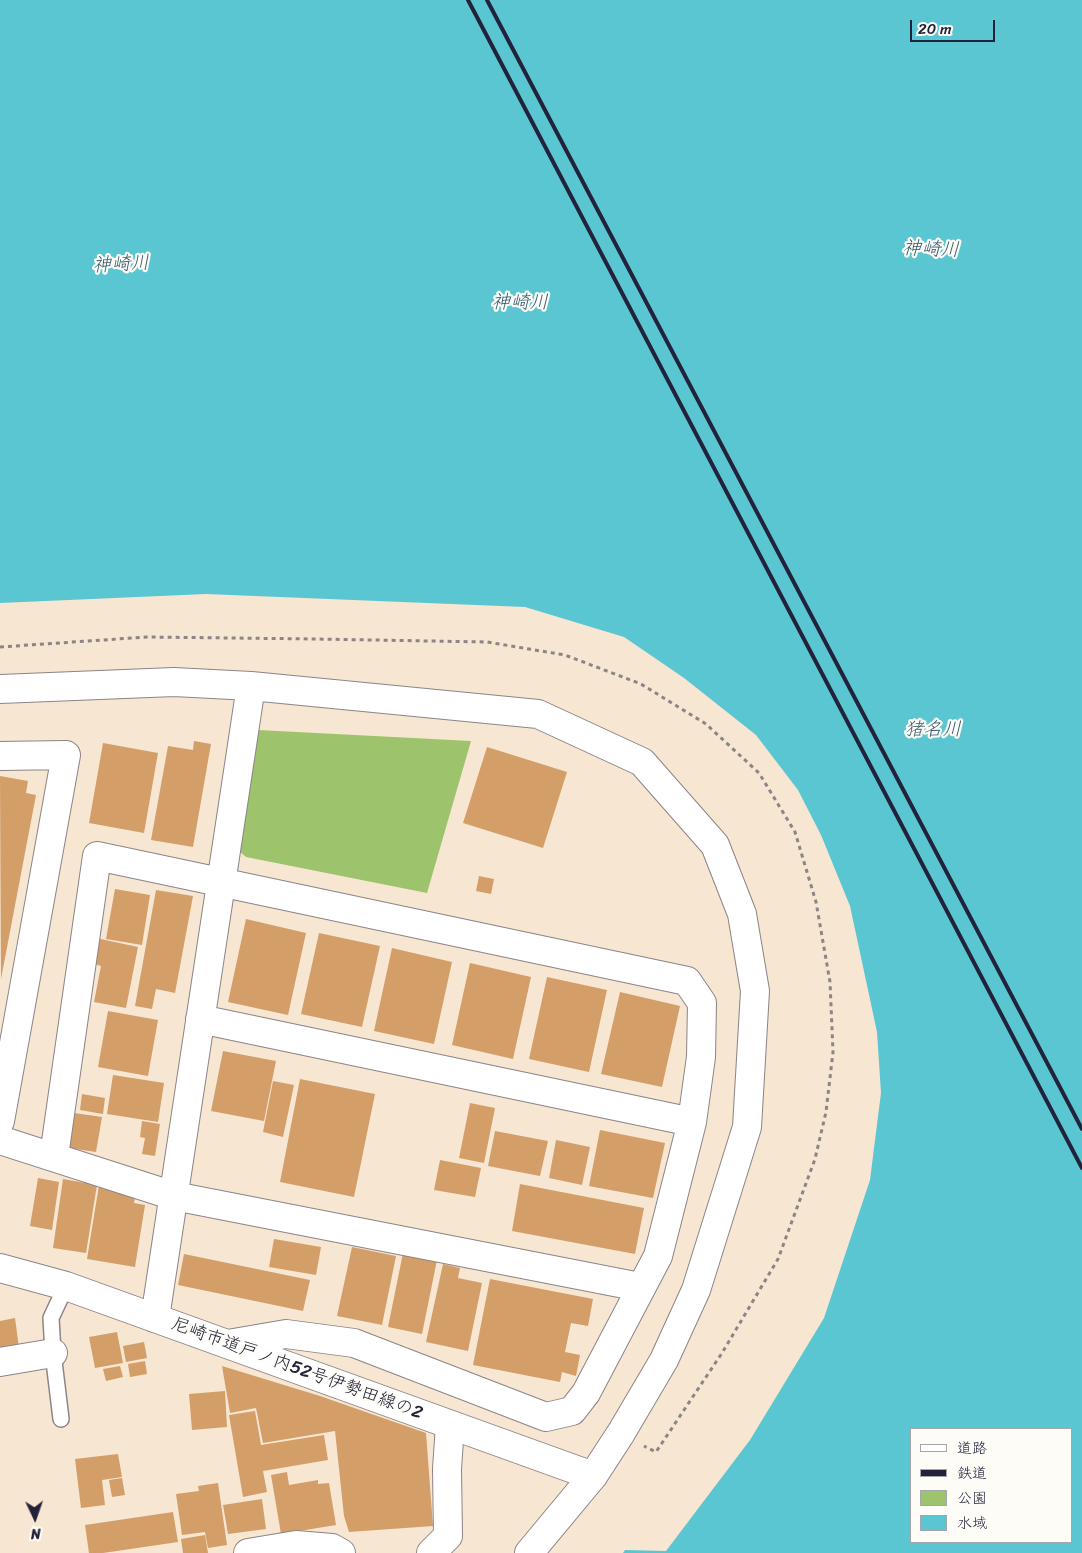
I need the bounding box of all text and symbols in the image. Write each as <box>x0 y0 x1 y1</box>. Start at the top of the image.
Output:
scale bar <box>912 10 997 42</box>
text: 20 m <box>918 16 952 42</box>
water label: 神崎川 <box>902 238 960 262</box>
water label: 神崎川 <box>92 252 150 278</box>
water label: 神崎川 <box>492 292 548 314</box>
water label: 猪名川 <box>905 719 961 741</box>
street label: 尼崎市道戸ノ内52号伊勢田線の2 <box>168 1313 426 1425</box>
legend <box>910 1428 1072 1543</box>
text: 道路 <box>957 1435 987 1461</box>
text: 鉄道 <box>957 1460 987 1486</box>
text: 公園 <box>957 1485 987 1511</box>
north arrow <box>10 1493 60 1543</box>
text: 水域 <box>957 1510 987 1536</box>
text: N <box>30 1521 41 1546</box>

